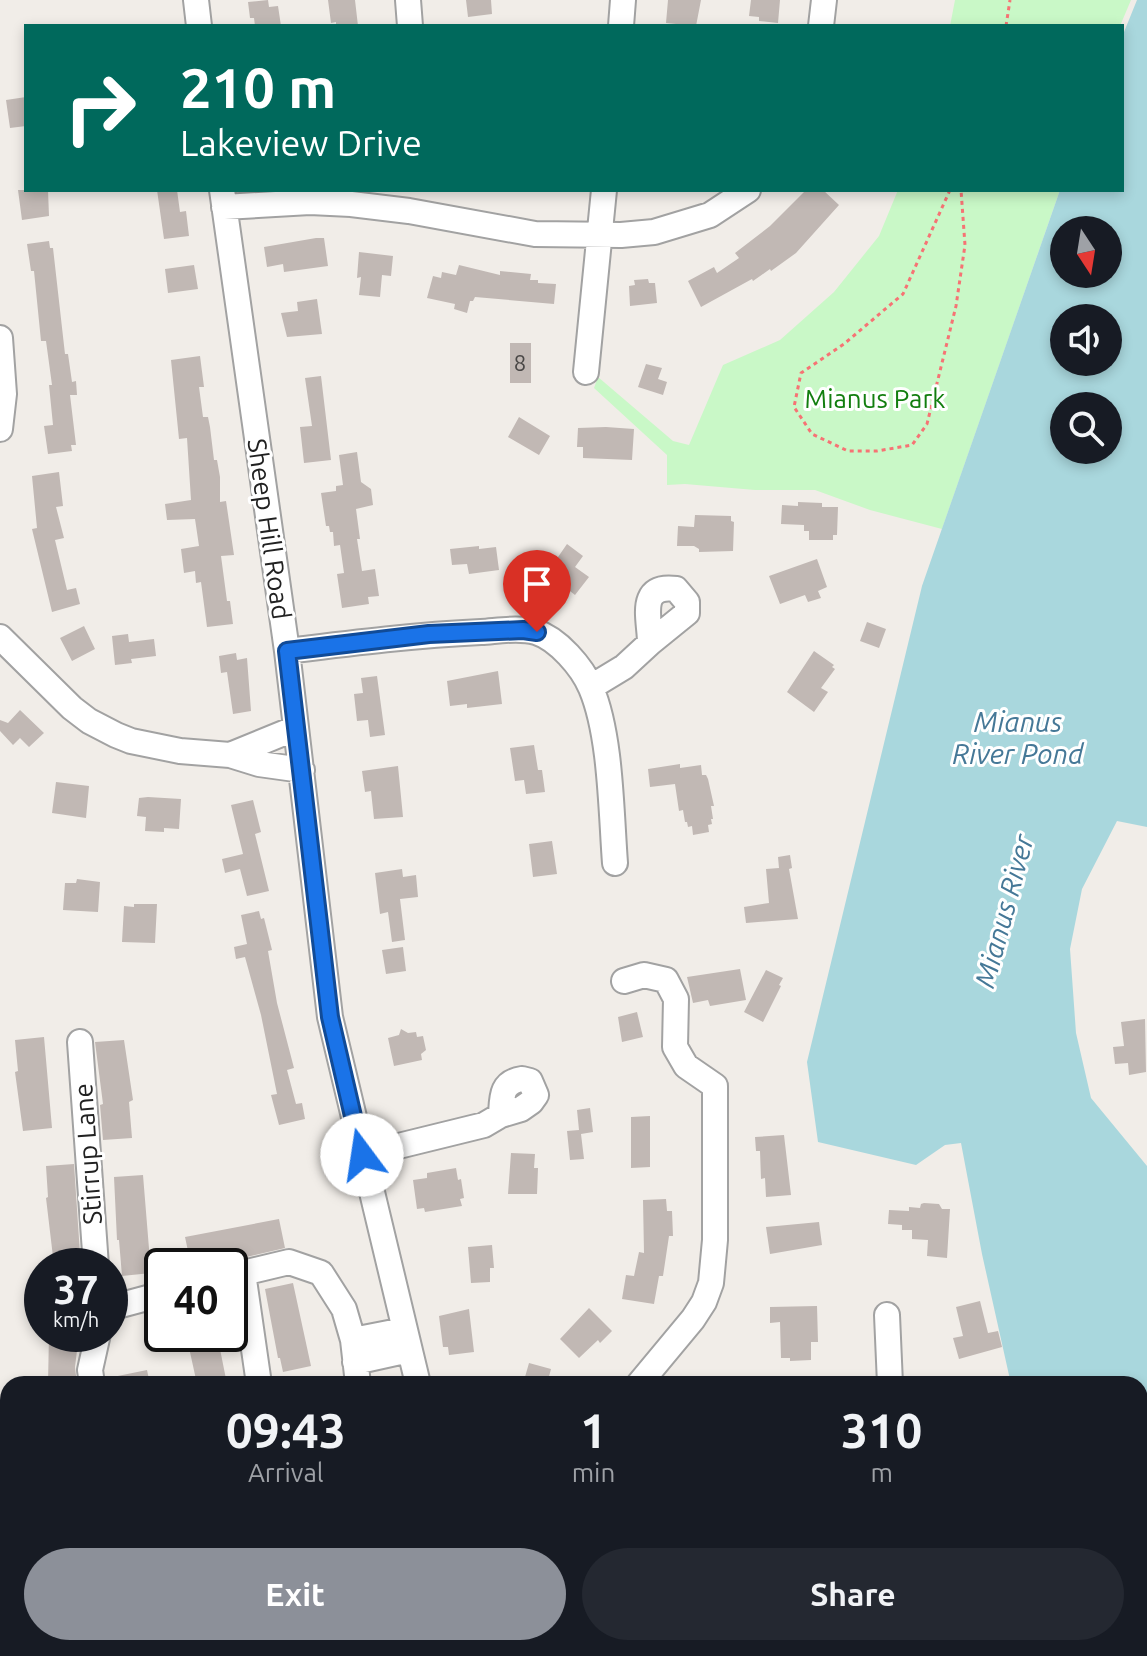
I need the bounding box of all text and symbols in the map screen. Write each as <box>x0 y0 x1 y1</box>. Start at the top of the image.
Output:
icon: right <box>48 56 152 160</box>
text: 210 m <box>180 56 336 119</box>
text: Lakeview Drive <box>180 122 422 163</box>
north arrow <box>1050 216 1122 288</box>
map controls <box>1050 216 1122 464</box>
button: sound <box>1050 304 1122 376</box>
house number: 8 <box>514 350 526 375</box>
park label: Mianus Park <box>805 384 945 413</box>
button: search <box>1050 392 1122 464</box>
street label: Sheep Hill Road <box>242 437 297 621</box>
pin <box>503 550 571 632</box>
icon: arrive <box>515 562 559 606</box>
water label: Mianus River Pond <box>952 706 1085 769</box>
water label: Mianus River <box>968 830 1039 991</box>
street label: Stirrup Lane <box>68 1082 107 1226</box>
position arrow <box>320 1113 404 1197</box>
speed limit sign: 40 <box>144 1248 248 1352</box>
text: 37 <box>53 1267 99 1312</box>
text: km/h <box>53 1308 99 1331</box>
text: 09:43 <box>226 1403 346 1457</box>
text: 1 <box>580 1403 607 1457</box>
text: 310 <box>841 1403 922 1457</box>
text: Arrival <box>248 1458 324 1487</box>
text: min <box>572 1458 615 1487</box>
text: m <box>870 1458 893 1487</box>
button: Exit <box>24 1548 566 1640</box>
button: Share <box>582 1548 1124 1640</box>

